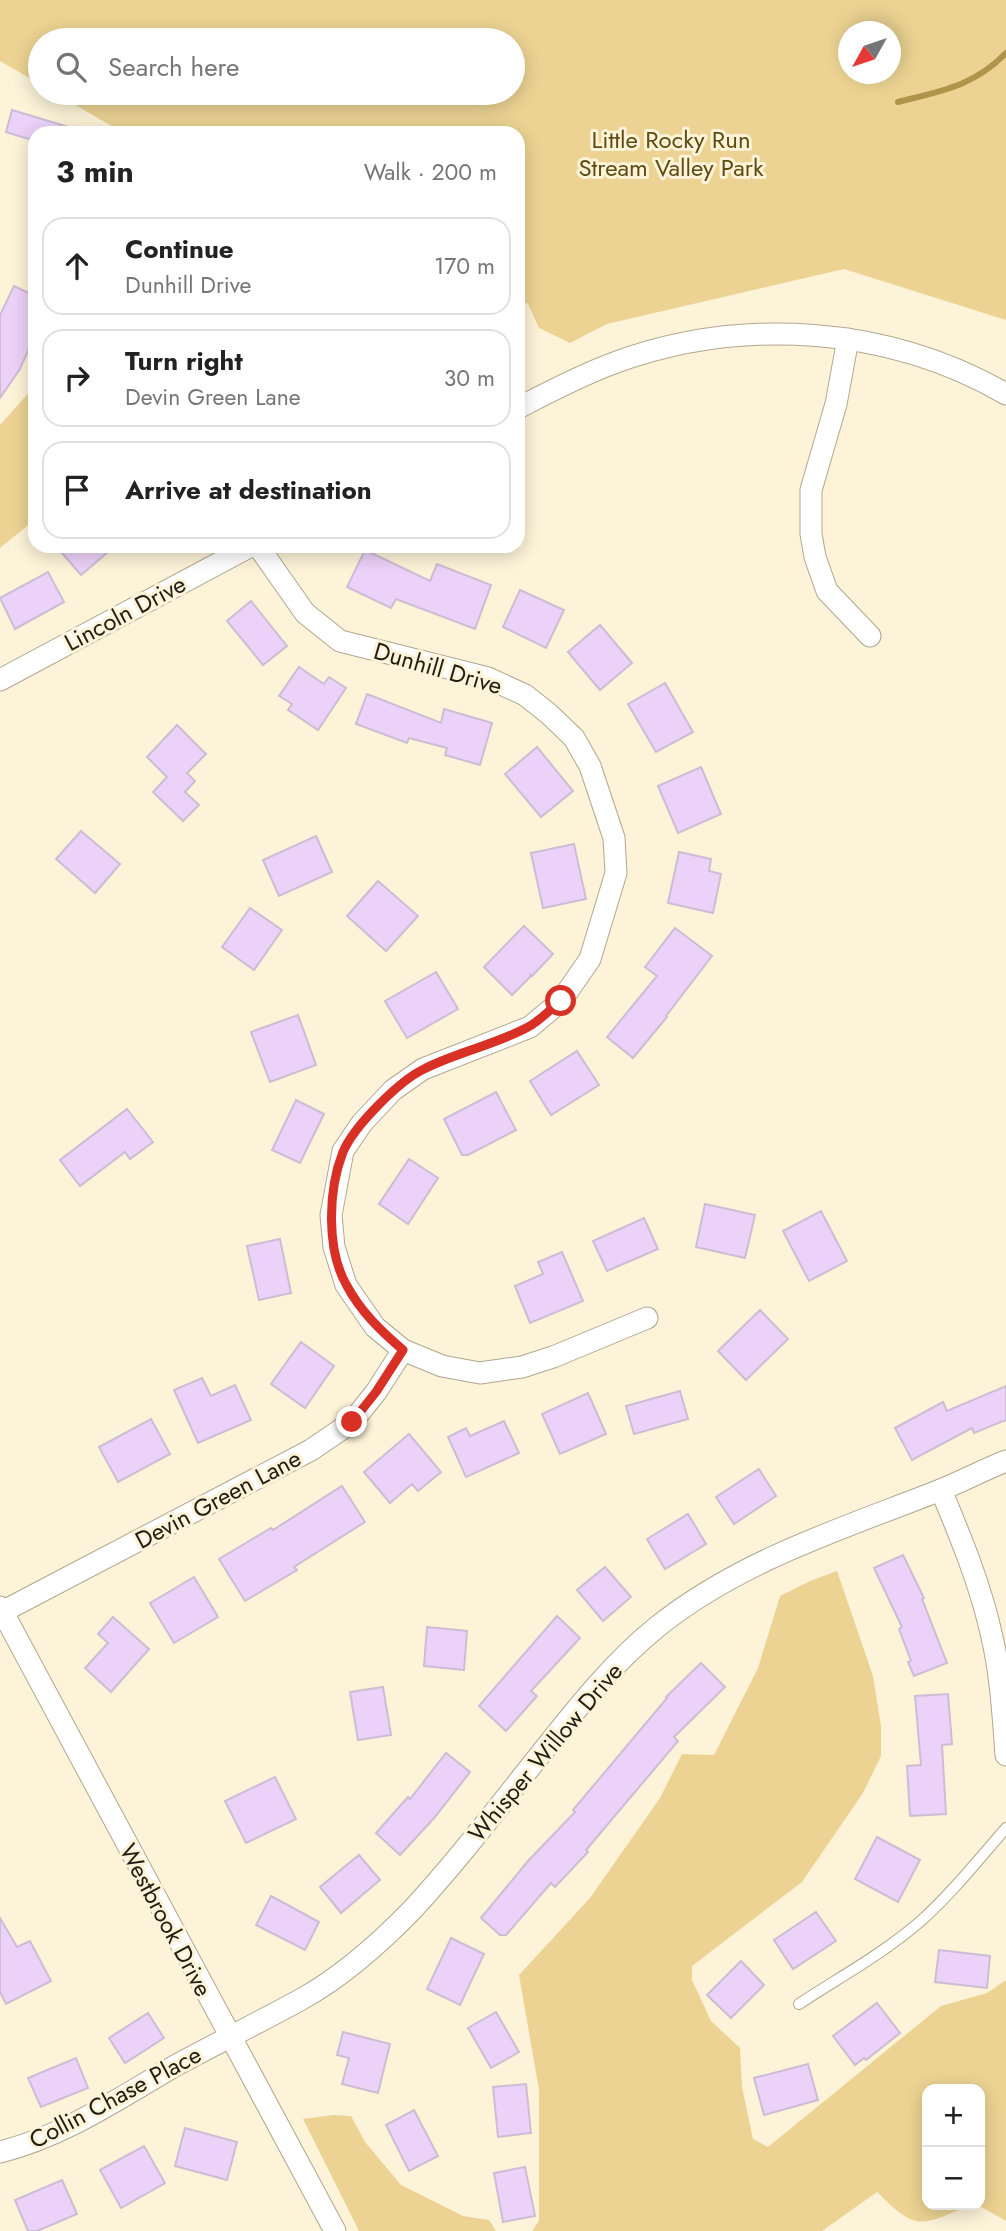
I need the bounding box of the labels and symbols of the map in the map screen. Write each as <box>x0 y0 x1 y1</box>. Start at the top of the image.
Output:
north arrow <box>838 21 901 84</box>
park label: Little Rocky Run Stream Valley Park <box>578 122 764 185</box>
street label: Lincoln Drive <box>58 566 192 660</box>
street label: Dunhill Drive <box>370 633 506 703</box>
route start <box>545 985 576 1016</box>
route end <box>336 1406 367 1437</box>
street label: Devin Green Lane <box>129 1441 307 1557</box>
street label: Whisper Willow Drive <box>459 1655 631 1849</box>
street label: Westbrook Drive <box>111 1837 221 2003</box>
street label: Collin Chase Place <box>23 2037 207 2157</box>

